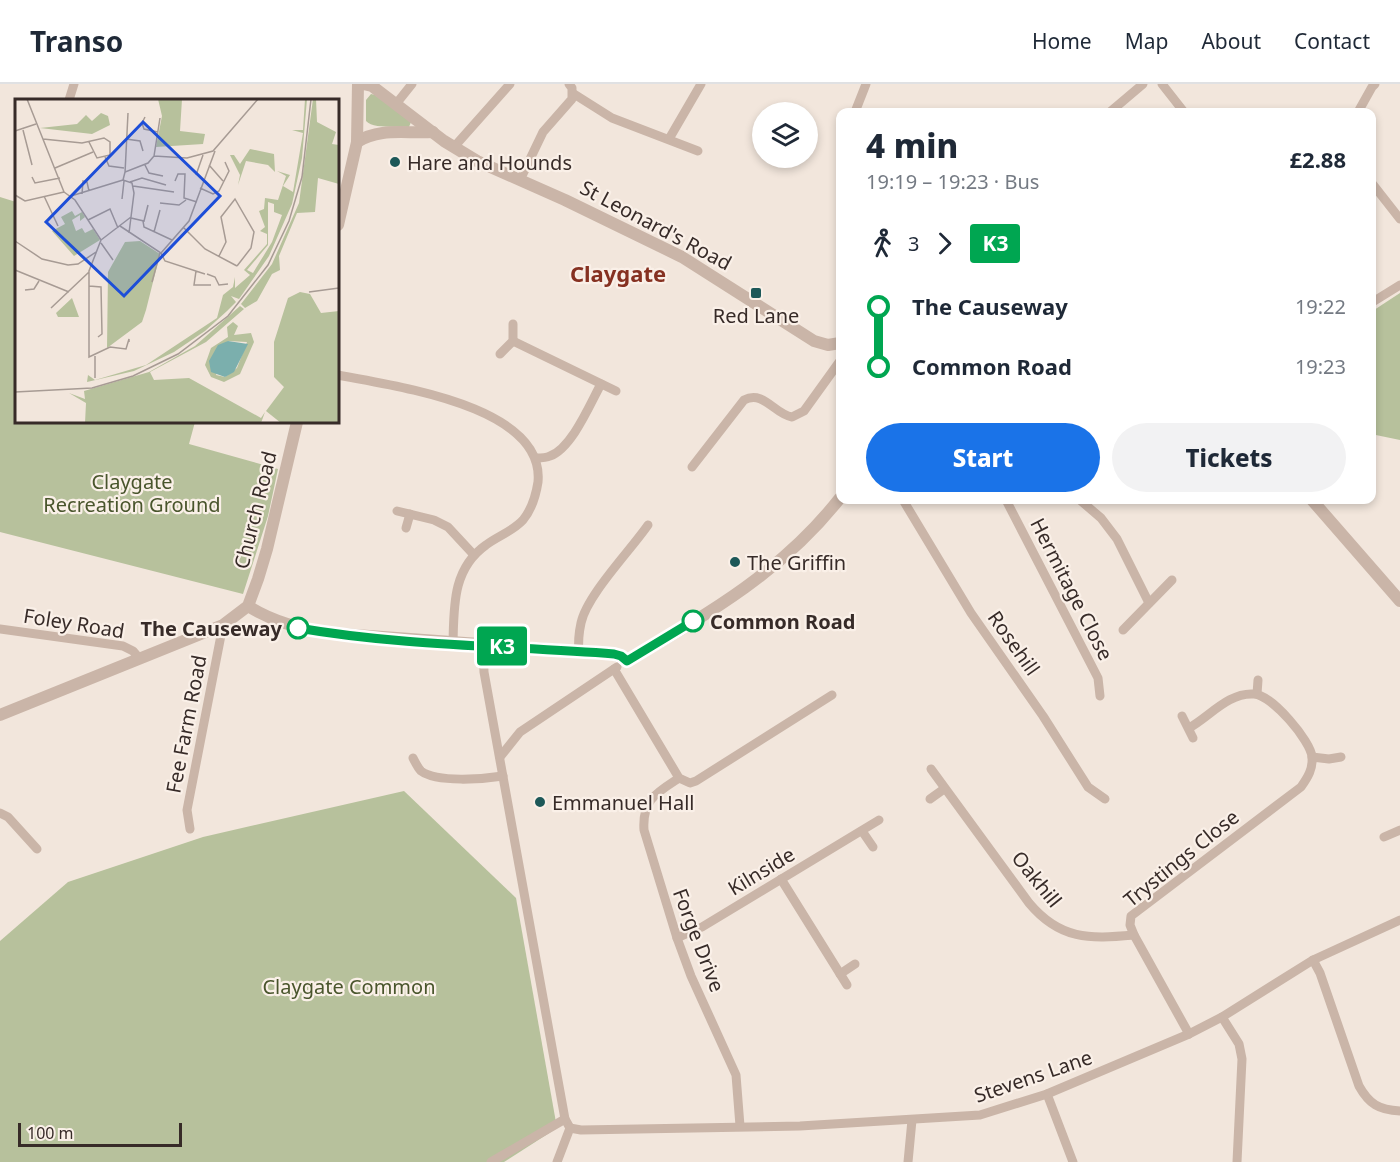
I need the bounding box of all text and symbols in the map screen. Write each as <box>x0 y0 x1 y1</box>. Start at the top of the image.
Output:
text: Transo <box>30 22 123 60</box>
text: Home <box>1032 27 1092 55</box>
text: Map <box>1125 27 1168 55</box>
text: About <box>1201 27 1261 55</box>
text: Contact <box>1294 27 1370 55</box>
inset map <box>15 99 339 423</box>
map controls <box>752 102 818 168</box>
button: layers <box>752 102 818 168</box>
text: 4 min <box>866 123 958 168</box>
text: £2.88 <box>1289 144 1346 174</box>
place label: Hare and Hounds <box>407 149 572 176</box>
marker: Hare and Hounds <box>388 155 402 169</box>
text: 19:19 – 19:23 · Bus <box>866 168 1039 195</box>
street label: St Leonard's Road <box>576 174 736 276</box>
icon: walk <box>866 227 899 260</box>
icon: forward <box>928 227 961 260</box>
text: K3 <box>982 229 1008 257</box>
text: 3 <box>908 230 919 257</box>
district label: Claygate <box>570 258 666 288</box>
marker: Red Lane <box>749 286 763 300</box>
text: The Causeway <box>912 291 1068 321</box>
text: 19:22 <box>1295 293 1346 320</box>
place label: Red Lane <box>713 302 799 329</box>
text: Common Road <box>912 351 1072 381</box>
text: 19:23 <box>1295 353 1346 380</box>
button: Start <box>866 423 1100 492</box>
button: Tickets <box>1112 423 1346 492</box>
street label: Church Road <box>227 448 283 572</box>
park label: Claygate Recreation Ground <box>43 468 221 518</box>
street label: Hermitage Close <box>1025 513 1119 665</box>
place label: The Griffin <box>747 549 846 576</box>
marker: The Griffin <box>728 555 742 569</box>
street label: Foley Road <box>22 602 126 644</box>
street label: Rosehill <box>982 605 1046 681</box>
place label: Common Road <box>710 608 855 635</box>
marker: Common Road <box>682 610 704 632</box>
place label: The Causeway <box>140 615 283 642</box>
marker: The Causeway <box>287 617 309 639</box>
line badge: K3 <box>475 626 529 666</box>
text: K3 <box>489 632 515 660</box>
street label: Fee Farm Road <box>159 653 213 795</box>
place label: Emmanuel Hall <box>552 789 694 816</box>
marker: Emmanuel Hall <box>533 795 547 809</box>
street label: Trystings Close <box>1118 803 1244 913</box>
street label: Kilnside <box>723 841 799 901</box>
street label: Oakhill <box>1006 845 1068 913</box>
street label: Forge Drive <box>667 884 731 996</box>
park label: Claygate Common <box>262 973 436 1000</box>
street label: Stevens Lane <box>970 1043 1096 1109</box>
scale bar <box>18 1120 182 1148</box>
text: 100 m <box>27 1122 74 1144</box>

